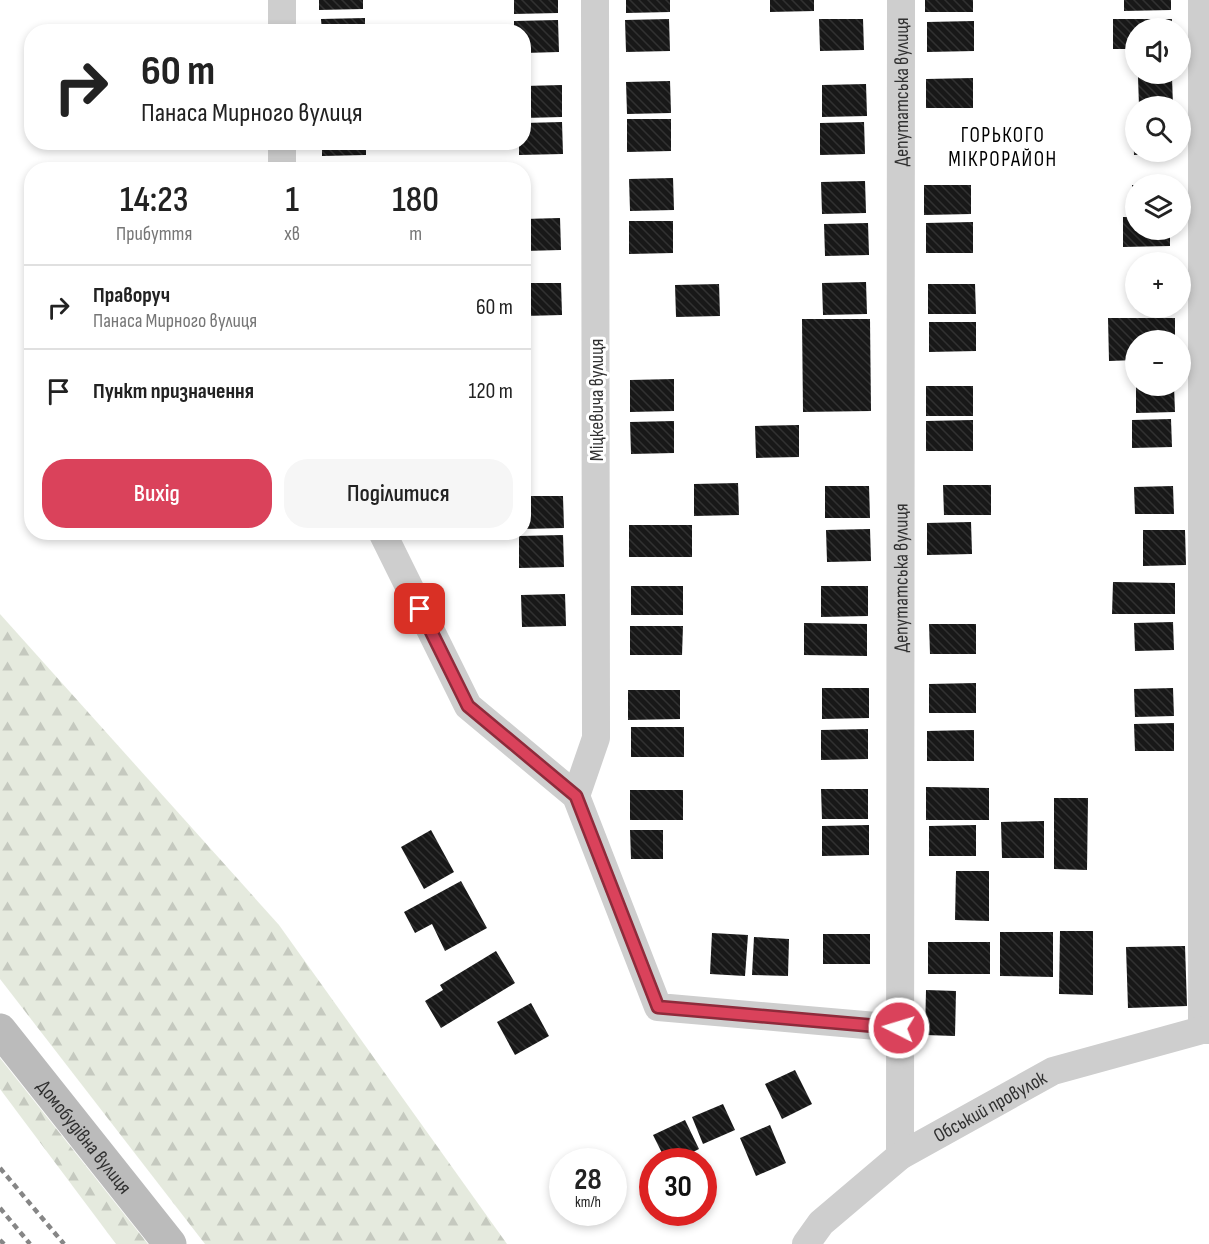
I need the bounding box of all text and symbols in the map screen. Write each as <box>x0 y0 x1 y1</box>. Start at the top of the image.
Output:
street label: Депутатська вулиця <box>890 17 914 167</box>
map controls <box>1125 18 1191 396</box>
button: sound <box>1125 18 1191 84</box>
text: 60 m <box>141 46 215 97</box>
icon: right <box>42 48 120 126</box>
button: search <box>1125 96 1191 162</box>
text: Панаса Мирного вулиця <box>141 97 362 129</box>
district label: ГОРЬКОГО МІКРОРАЙОН <box>948 123 1058 172</box>
button: layers <box>1125 174 1191 240</box>
text: 14:23 <box>120 179 188 222</box>
text: 1 <box>286 179 299 222</box>
text: 180 <box>392 179 439 222</box>
text: Прибуття <box>116 222 192 246</box>
text: хв <box>284 222 300 246</box>
text: m <box>409 222 422 246</box>
button: + <box>1125 252 1191 318</box>
text: Праворуч <box>93 282 170 309</box>
icon: right <box>42 291 75 324</box>
text: 60 m <box>476 294 513 321</box>
text: Панаса Мирного вулиця <box>93 309 257 333</box>
button: − <box>1125 330 1191 396</box>
street label: Міцкевича вулиця <box>585 339 609 461</box>
icon: arrive <box>42 375 75 408</box>
text: Пункт призначення <box>93 378 254 405</box>
text: 120 m <box>469 378 513 405</box>
button: Вихід <box>42 459 272 528</box>
button: Поділитися <box>284 459 513 528</box>
street label: Депутатська вулиця <box>889 503 914 653</box>
pin <box>394 583 445 634</box>
icon: arrive <box>403 592 436 625</box>
position arrow <box>867 996 931 1060</box>
street label: Обський провулок <box>929 1066 1051 1148</box>
street label: Домобудівна вулиця <box>31 1075 136 1199</box>
speed limit sign: 30 <box>639 1148 717 1226</box>
text: 28 <box>574 1162 602 1198</box>
text: km/h <box>575 1193 601 1212</box>

